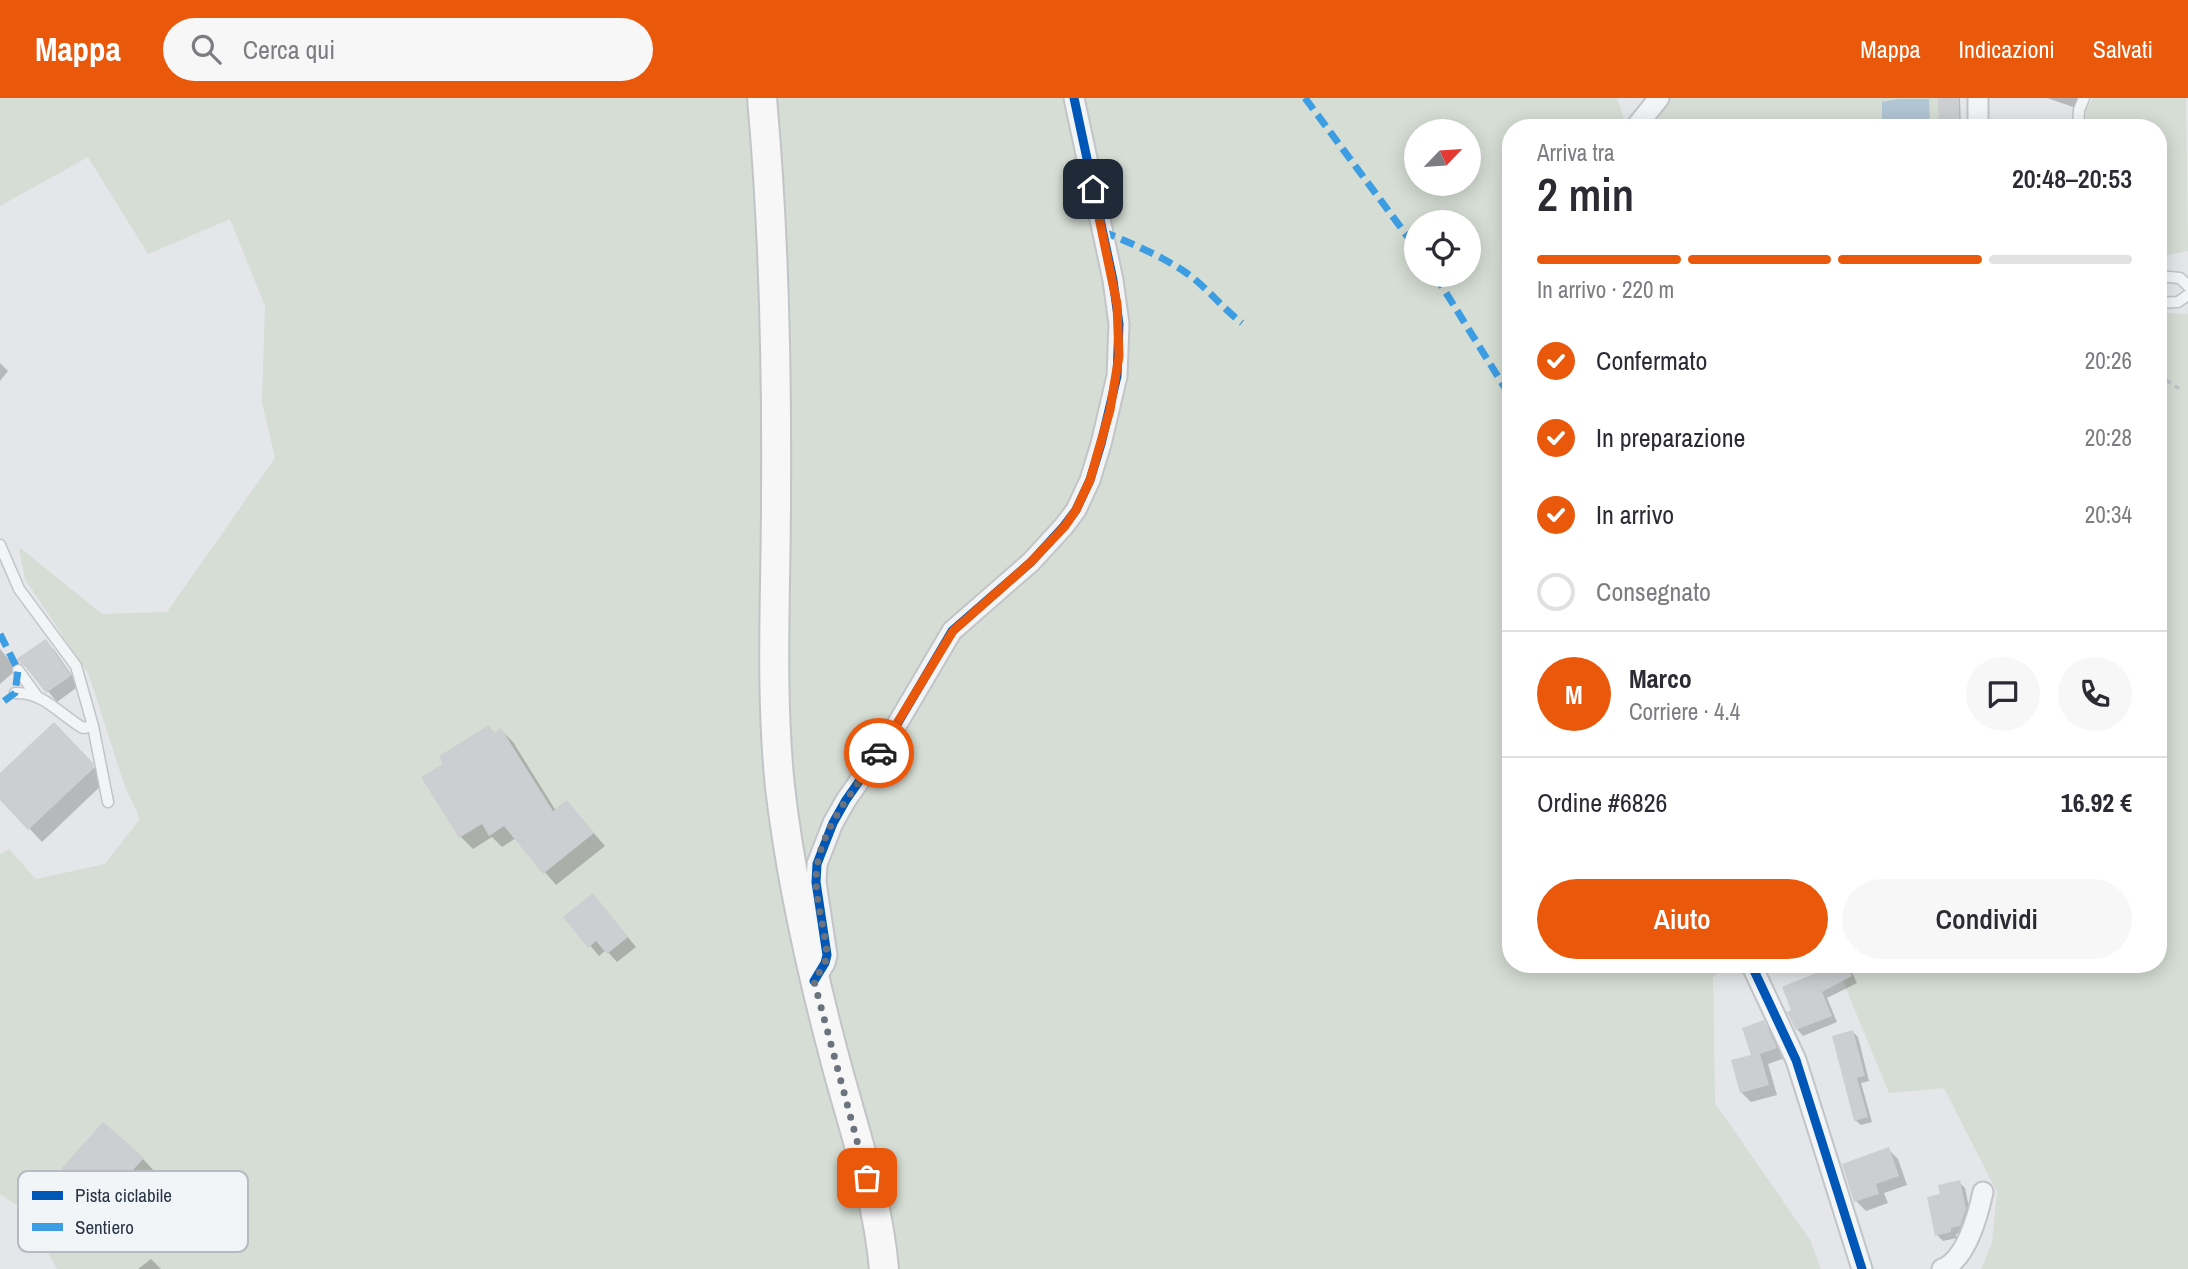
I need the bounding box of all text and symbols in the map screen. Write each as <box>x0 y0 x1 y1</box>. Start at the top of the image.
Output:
search box <box>163 18 653 81</box>
text: Mappa <box>35 27 121 71</box>
icon: search <box>187 30 225 68</box>
text: Cerca qui <box>243 32 335 67</box>
text: Mappa <box>1860 33 1921 65</box>
text: Indicazioni <box>1959 33 2055 65</box>
text: Salvati <box>2093 33 2153 65</box>
north arrow <box>1404 119 1480 196</box>
map controls <box>1404 119 1481 287</box>
text: Arriva tra <box>1537 137 1615 168</box>
pin <box>1063 159 1123 219</box>
text: 20:48–20:53 <box>2012 161 2132 196</box>
text: 2 min <box>1537 163 1634 225</box>
icon: home <box>1074 170 1112 208</box>
button: locate <box>1404 210 1481 287</box>
text: In arrivo · 220 m <box>1537 274 1674 305</box>
icon: check <box>1537 342 1575 380</box>
text: Confermato <box>1596 343 1707 378</box>
text: 20:26 <box>2085 345 2132 376</box>
icon: check <box>1537 419 1575 457</box>
text: In preparazione <box>1596 420 1745 455</box>
text: 20:28 <box>2085 422 2132 453</box>
icon: check <box>1537 496 1575 534</box>
text: In arrivo <box>1596 497 1674 532</box>
text: 20:34 <box>2085 499 2132 530</box>
text: Consegnato <box>1596 574 1711 609</box>
button: chat <box>1966 657 2040 731</box>
button: phone <box>2058 657 2132 731</box>
text: Marco <box>1629 661 1692 696</box>
text: M <box>1565 677 1583 712</box>
text: Corriere · 4.4 <box>1629 696 1740 727</box>
courier <box>844 718 914 788</box>
icon: car <box>860 734 898 772</box>
text: Ordine #6826 <box>1537 785 1667 820</box>
text: 16.92 € <box>2061 785 2132 820</box>
button: Aiuto <box>1537 879 1828 959</box>
button: Condividi <box>1842 879 2132 959</box>
pin <box>837 1148 897 1208</box>
icon: bag <box>848 1159 886 1197</box>
legend <box>18 1171 248 1252</box>
text: Pista ciclabile <box>75 1182 172 1208</box>
text: Sentiero <box>75 1214 134 1240</box>

